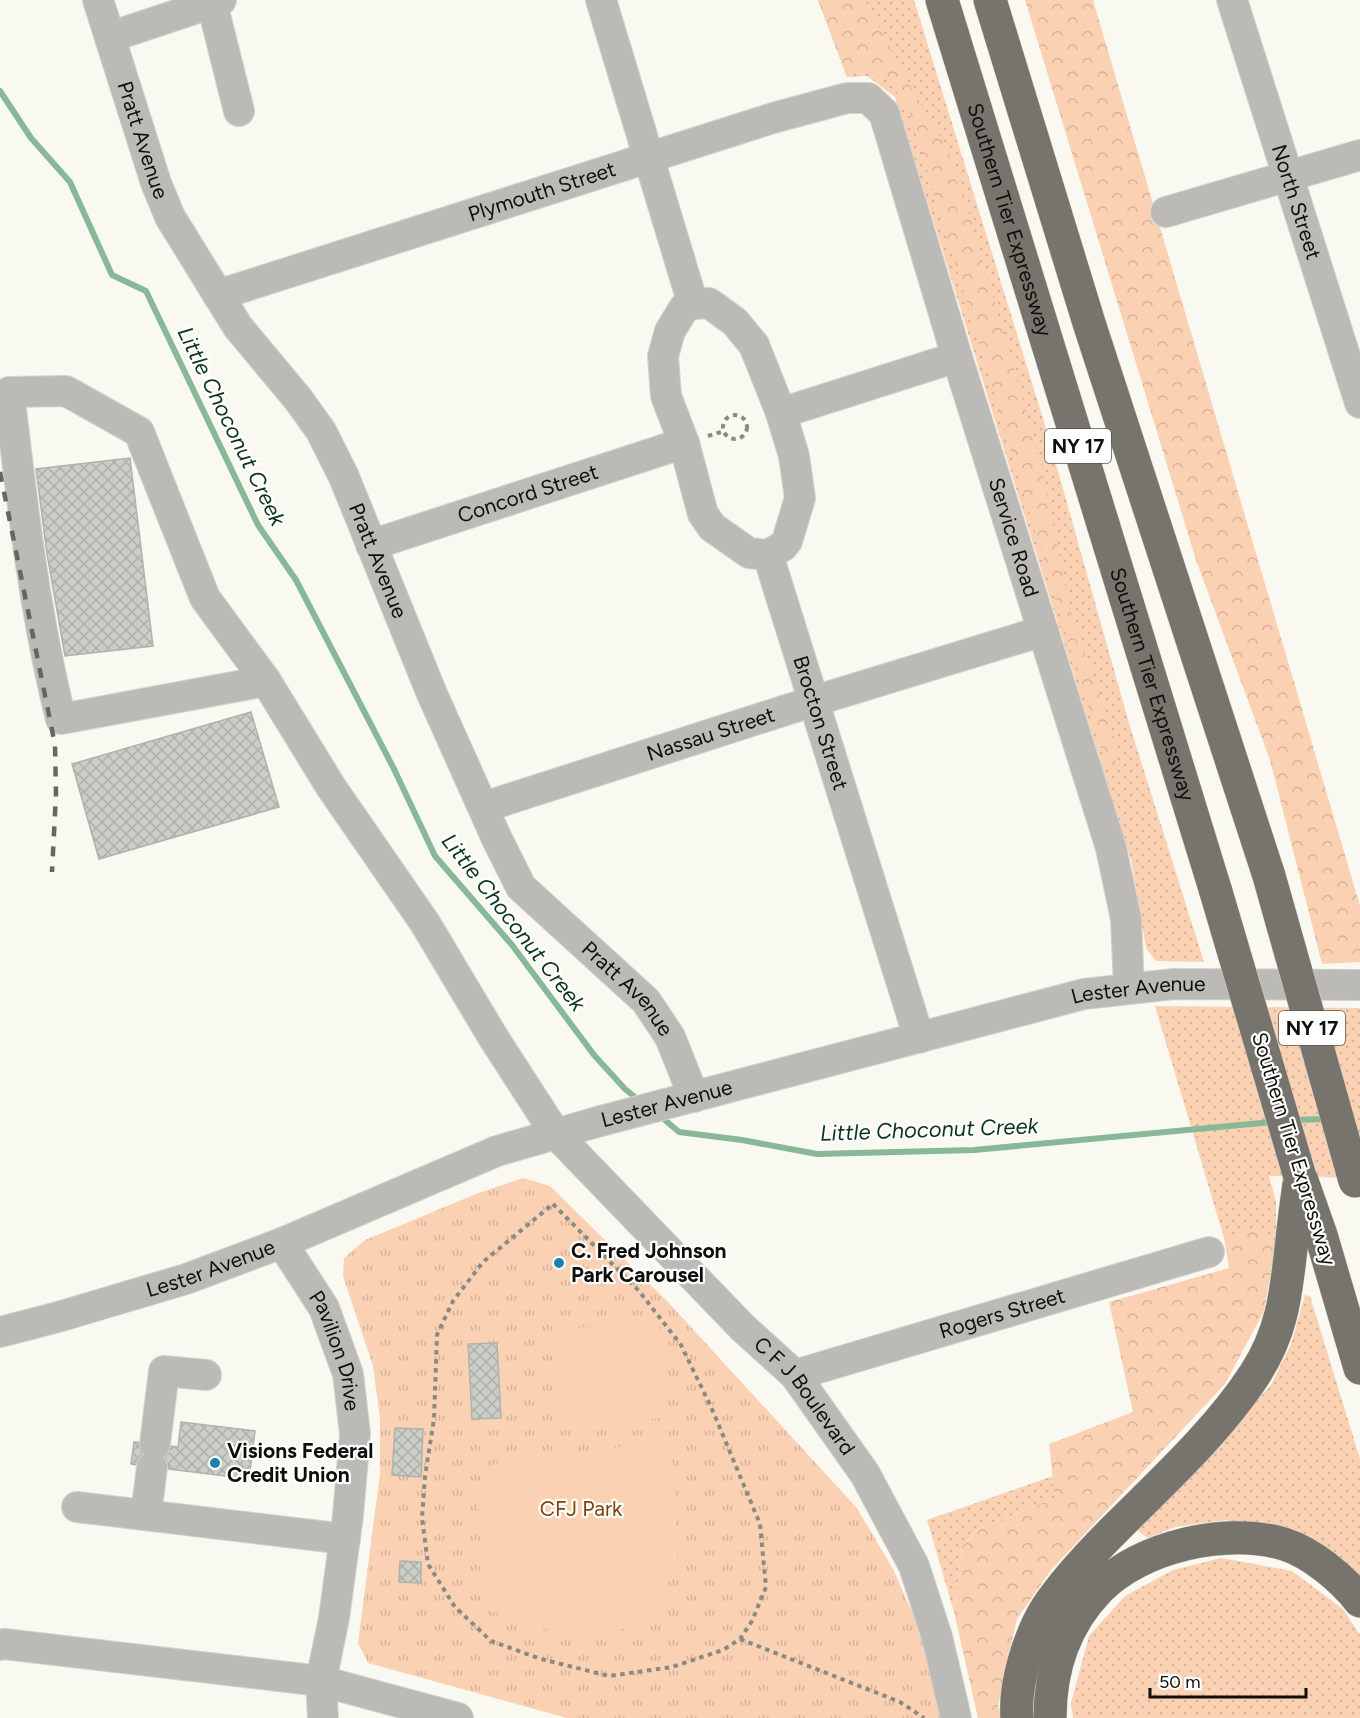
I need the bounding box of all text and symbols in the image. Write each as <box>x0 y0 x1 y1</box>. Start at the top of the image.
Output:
street label: Pratt Avenue <box>113 78 174 202</box>
street label: Southern Tier Expressway <box>962 100 1058 340</box>
street label: North Street <box>1267 141 1327 263</box>
street label: Plymouth Street <box>465 156 619 226</box>
water label: Little Choconut Creek <box>172 322 292 531</box>
road number: NY 17 <box>1045 429 1111 463</box>
street label: Concord Street <box>454 459 601 528</box>
street label: Service Road <box>984 475 1045 600</box>
street label: Pratt Avenue <box>344 499 413 622</box>
street label: Southern Tier Expressway <box>1105 564 1200 804</box>
street label: Brocton Street <box>788 653 854 793</box>
street label: Nassau Street <box>643 701 778 766</box>
water label: Little Choconut Creek <box>436 828 592 1018</box>
street label: Pratt Avenue <box>577 936 679 1041</box>
street label: Lester Avenue <box>1068 971 1205 1009</box>
road number: NY 17 <box>1279 1011 1345 1045</box>
street label: Southern Tier Expressway <box>1247 1029 1342 1269</box>
street label: Lester Avenue <box>598 1074 735 1132</box>
water label: Little Choconut Creek <box>820 1112 1040 1147</box>
street label: Lester Avenue <box>143 1234 278 1302</box>
place label: C. Fred Johnson Park Carousel <box>571 1238 727 1287</box>
marker: C. Fred Johnson Park Carousel <box>552 1256 566 1270</box>
street label: Rogers Street <box>936 1282 1068 1344</box>
street label: Pavilion Drive <box>304 1286 365 1412</box>
street label: C F J Boulevard <box>749 1331 861 1460</box>
place label: Visions Federal Credit Union <box>227 1438 373 1487</box>
marker: Visions Federal Credit Union <box>208 1456 222 1470</box>
park label: CFJ Park <box>540 1496 623 1521</box>
scale bar <box>1150 1661 1306 1699</box>
text: 50 m <box>1159 1671 1201 1693</box>

